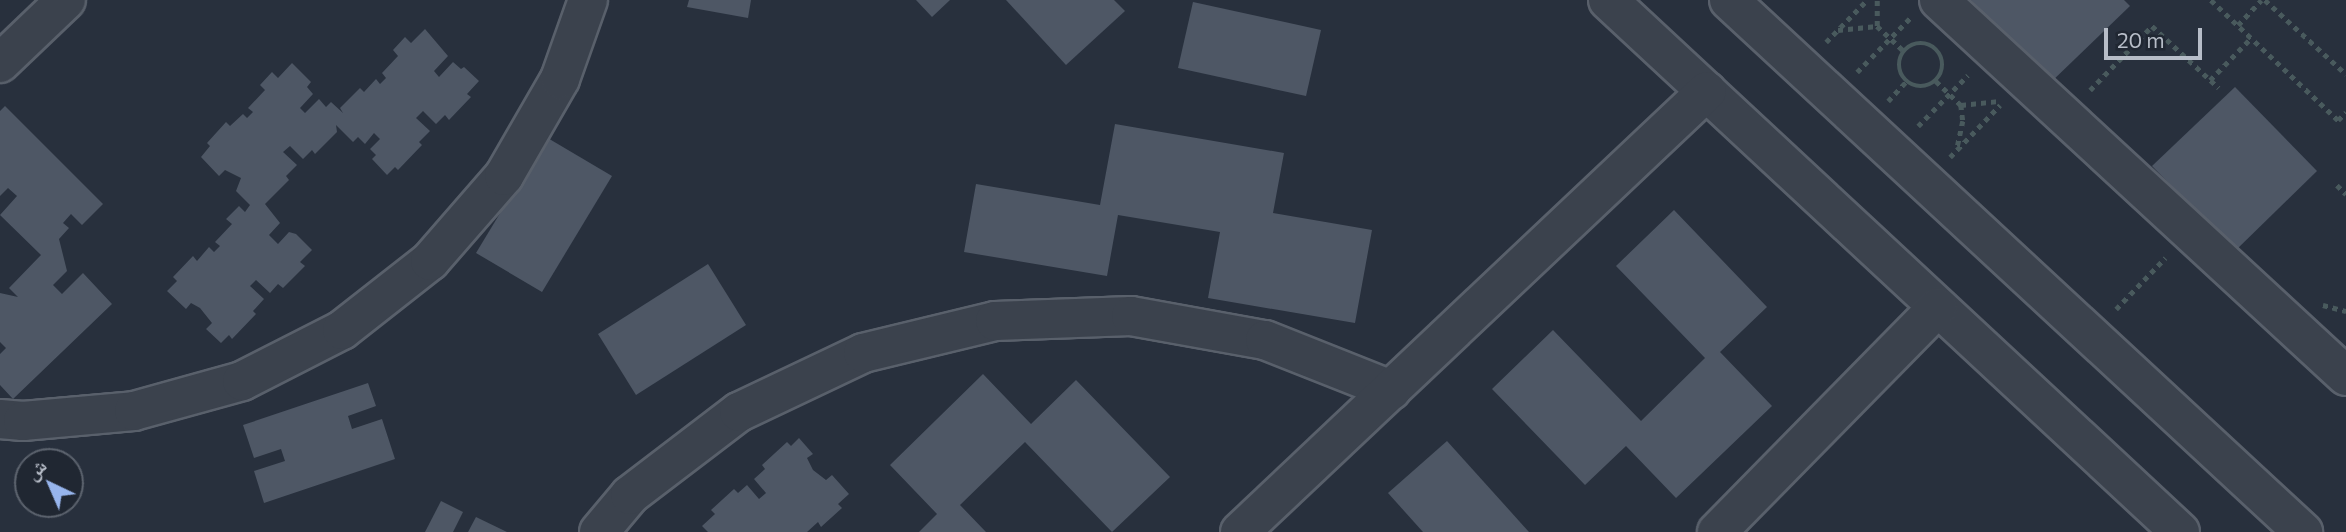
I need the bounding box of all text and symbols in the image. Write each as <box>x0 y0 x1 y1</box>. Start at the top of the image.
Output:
scale bar <box>2108 14 2206 58</box>
text: 20 m <box>2117 27 2165 52</box>
north arrow <box>14 448 84 518</box>
text: ش <box>20 454 51 484</box>

